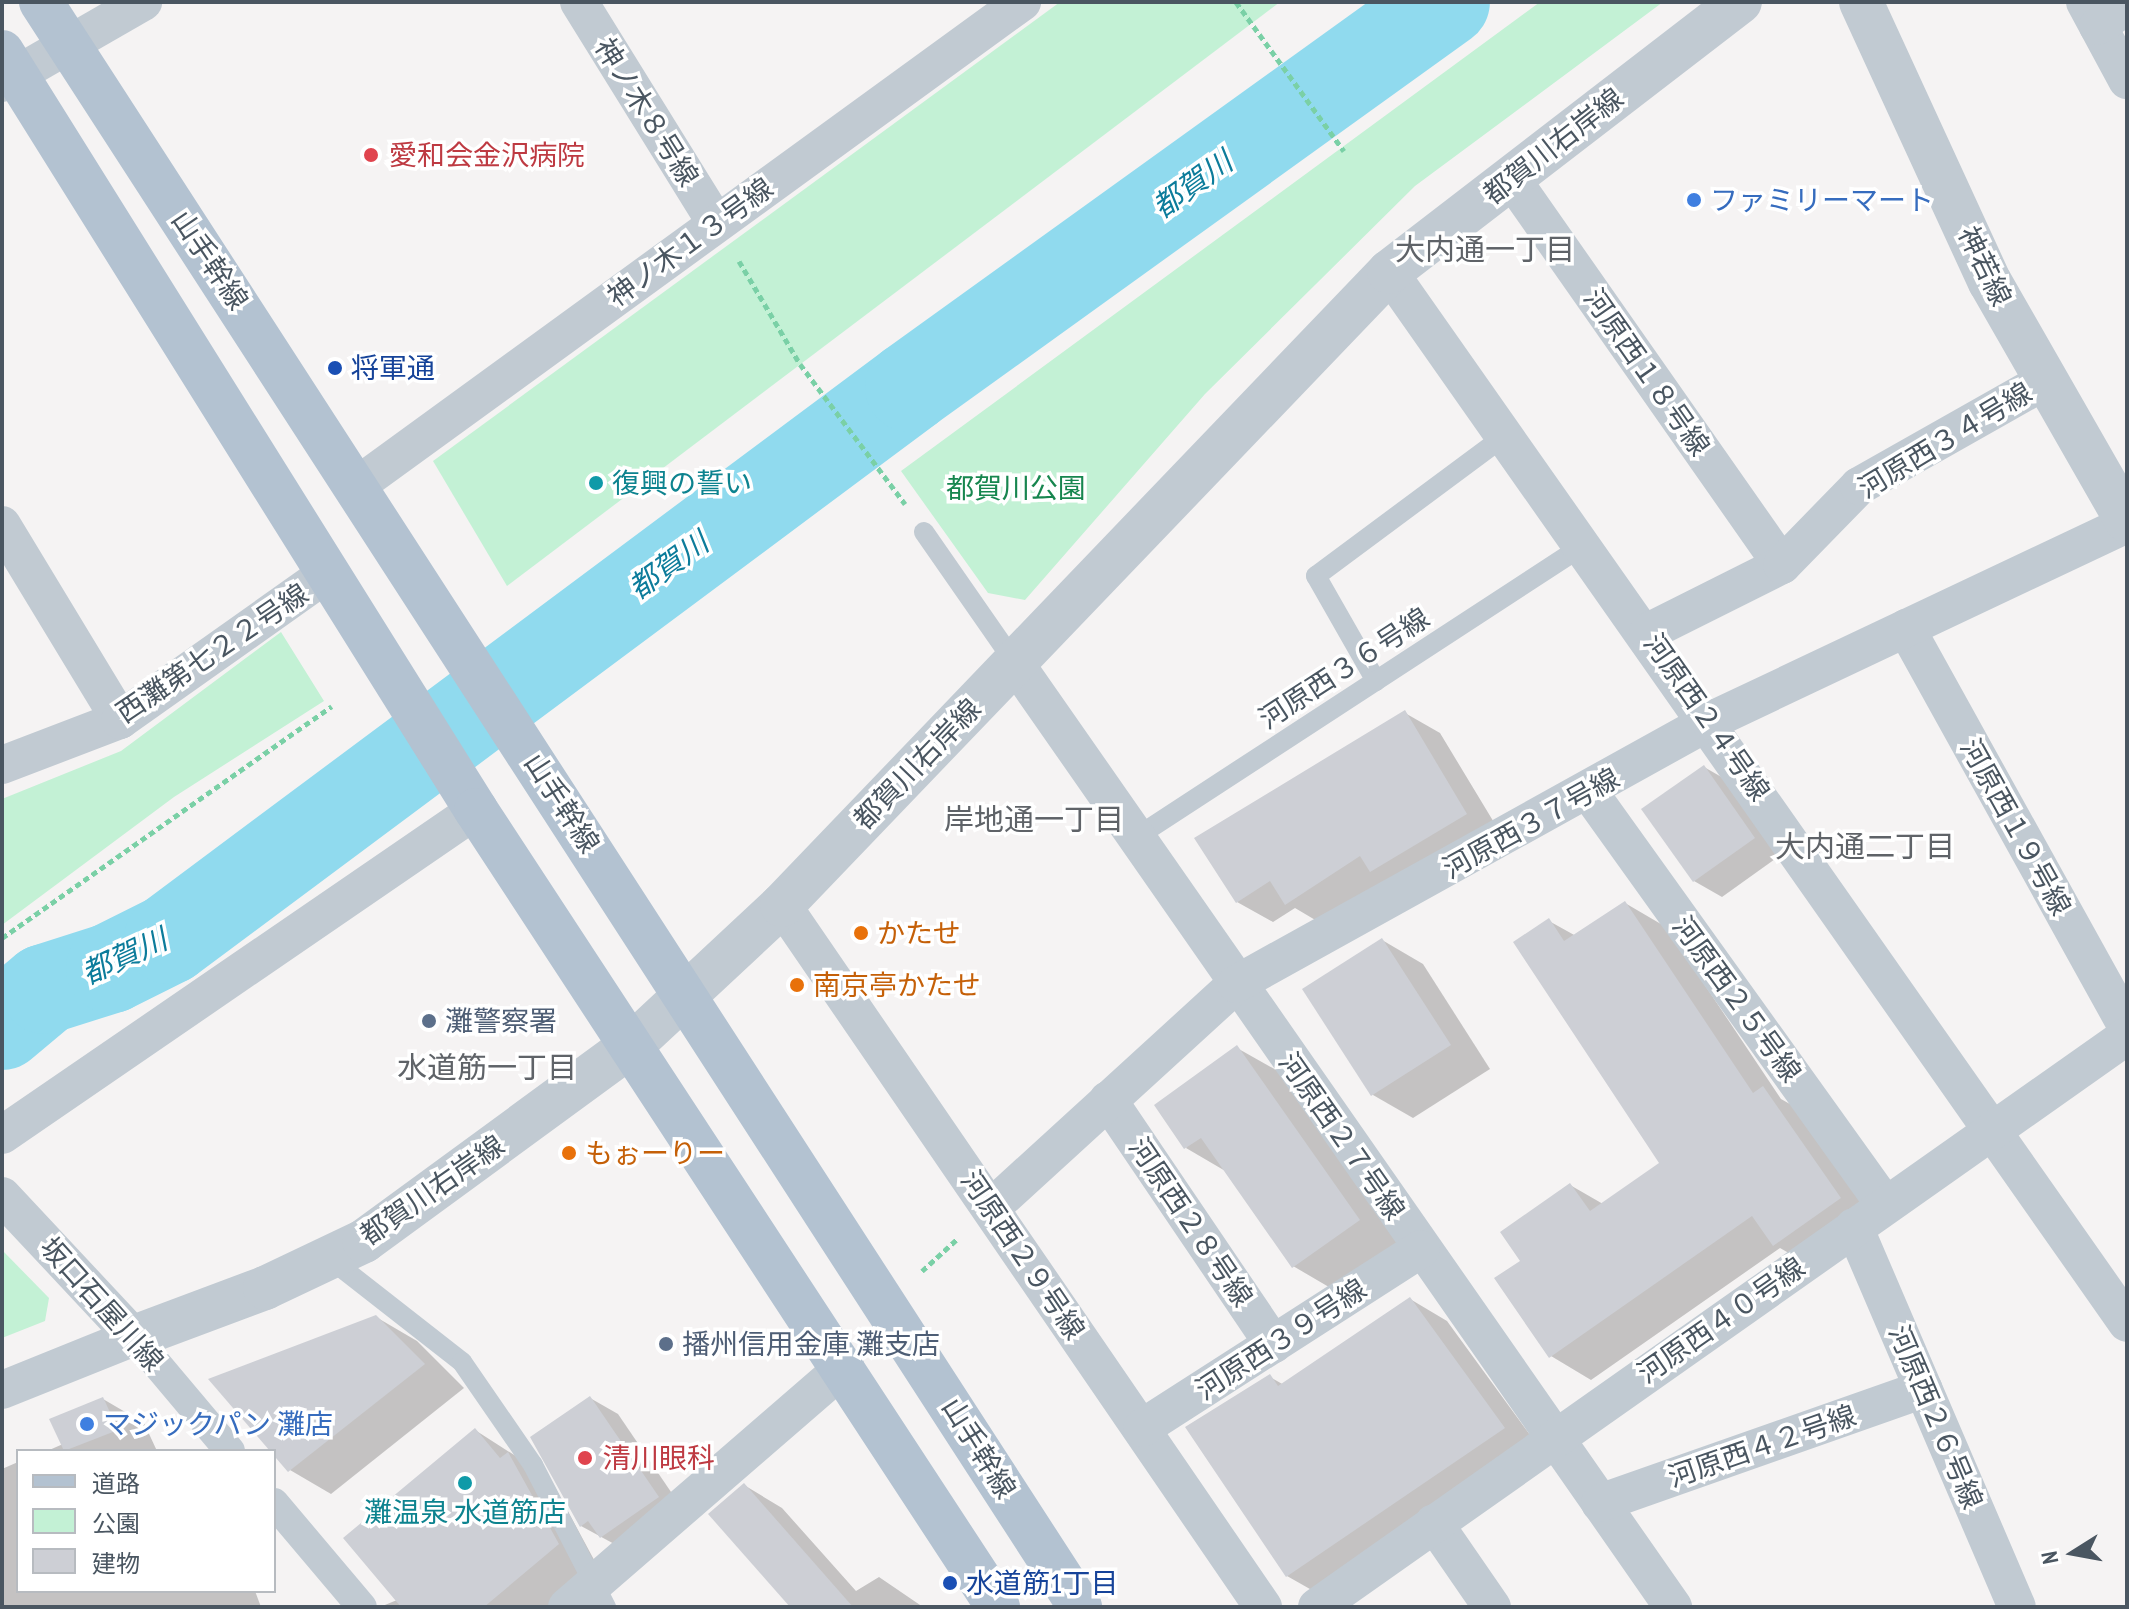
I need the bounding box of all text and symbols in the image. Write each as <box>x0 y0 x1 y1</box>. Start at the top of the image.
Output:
street label: 神ノ木８号線 <box>588 32 706 192</box>
street label: 都賀川右岸線 <box>1476 81 1630 211</box>
place label: 愛和会金沢病院 <box>389 138 585 172</box>
water label: 都賀川 <box>1145 143 1239 225</box>
marker: 愛和会金沢病院 <box>360 144 382 166</box>
street label: 神ノ木１３号線 <box>601 171 779 313</box>
place label: ファミリーマート <box>1710 183 1934 217</box>
marker: ファミリーマート <box>1685 191 1703 209</box>
street label: 山手幹線 <box>165 204 255 316</box>
street label: 神若線 <box>1951 221 2019 311</box>
district label: 大内通一丁目 <box>1395 231 1575 267</box>
street label: 河原西１８号線 <box>1577 282 1717 462</box>
place label: 将軍通 <box>351 351 435 385</box>
marker: 将軍通 <box>326 359 344 377</box>
street label: 河原西３４号線 <box>1852 375 2038 505</box>
place label: 復興の誓い <box>612 466 752 500</box>
park label: 都賀川公園 <box>946 471 1086 505</box>
marker: 復興の誓い <box>587 474 605 492</box>
water label: 都賀川 <box>621 524 715 606</box>
street label: 西灘第七２２号線 <box>110 576 314 730</box>
street label: 河原西３６号線 <box>1253 601 1435 735</box>
street label: 河原西２４号線 <box>1637 627 1777 807</box>
street label: 都賀川右岸線 <box>847 692 987 836</box>
street label: 河原西１９号線 <box>1954 733 2078 921</box>
street label: 山手幹線 <box>517 747 607 859</box>
street label: 河原西３７号線 <box>1437 761 1625 885</box>
district label: 岸地通一丁目 <box>944 801 1124 837</box>
district label: 大内通二丁目 <box>1775 828 1955 864</box>
street label: 河原西２５号線 <box>1666 910 1808 1088</box>
place label: かたせ <box>877 916 961 950</box>
water label: 都賀川 <box>76 921 172 991</box>
marker: かたせ <box>852 924 870 942</box>
place label: 南京亭かたせ <box>813 968 981 1002</box>
marker: 南京亭かたせ <box>788 976 806 994</box>
place label: 灘警察署 <box>445 1004 557 1038</box>
marker: 灘警察署 <box>420 1012 438 1030</box>
street label: 河原西２７号線 <box>1272 1046 1412 1226</box>
district label: 水道筋一丁目 <box>397 1049 577 1085</box>
street label: 都賀川右岸線 <box>354 1128 510 1252</box>
street label: 河原西２８号線 <box>1122 1131 1260 1313</box>
place label: もぉーりー <box>585 1136 725 1170</box>
marker: もぉーりー <box>560 1144 578 1162</box>
street label: 河原西２９号線 <box>954 1164 1092 1346</box>
street label: 坂口石屋川線 <box>33 1230 171 1378</box>
street label: 河原西４０号線 <box>1631 1250 1811 1390</box>
street label: 河原西３９号線 <box>1190 1272 1372 1406</box>
street label: 河原西２６号線 <box>1882 1320 1990 1514</box>
place label: 播州信用金庫 灘支店 <box>682 1327 940 1361</box>
marker: 播州信用金庫 灘支店 <box>657 1335 675 1353</box>
street label: 山手幹線 <box>935 1392 1023 1504</box>
street label: 河原西４２号線 <box>1664 1398 1860 1494</box>
place label: マジックパン 灘店 <box>103 1407 333 1441</box>
marker: マジックパン 灘店 <box>78 1415 96 1433</box>
place label: 清川眼科 <box>603 1441 715 1475</box>
marker: 清川眼科 <box>574 1447 596 1469</box>
legend <box>16 1449 276 1593</box>
text: 道路 <box>92 1468 140 1499</box>
marker: 灘温泉 水道筋店 <box>456 1474 474 1492</box>
place label: 灘温泉 水道筋店 <box>364 1495 566 1529</box>
text: 公園 <box>92 1508 140 1539</box>
north arrow <box>2033 1513 2113 1593</box>
text: 建物 <box>92 1548 140 1579</box>
text: N <box>2035 1549 2064 1566</box>
place label: 水道筋1丁目 <box>966 1566 1119 1600</box>
marker: 水道筋1丁目 <box>941 1574 959 1592</box>

